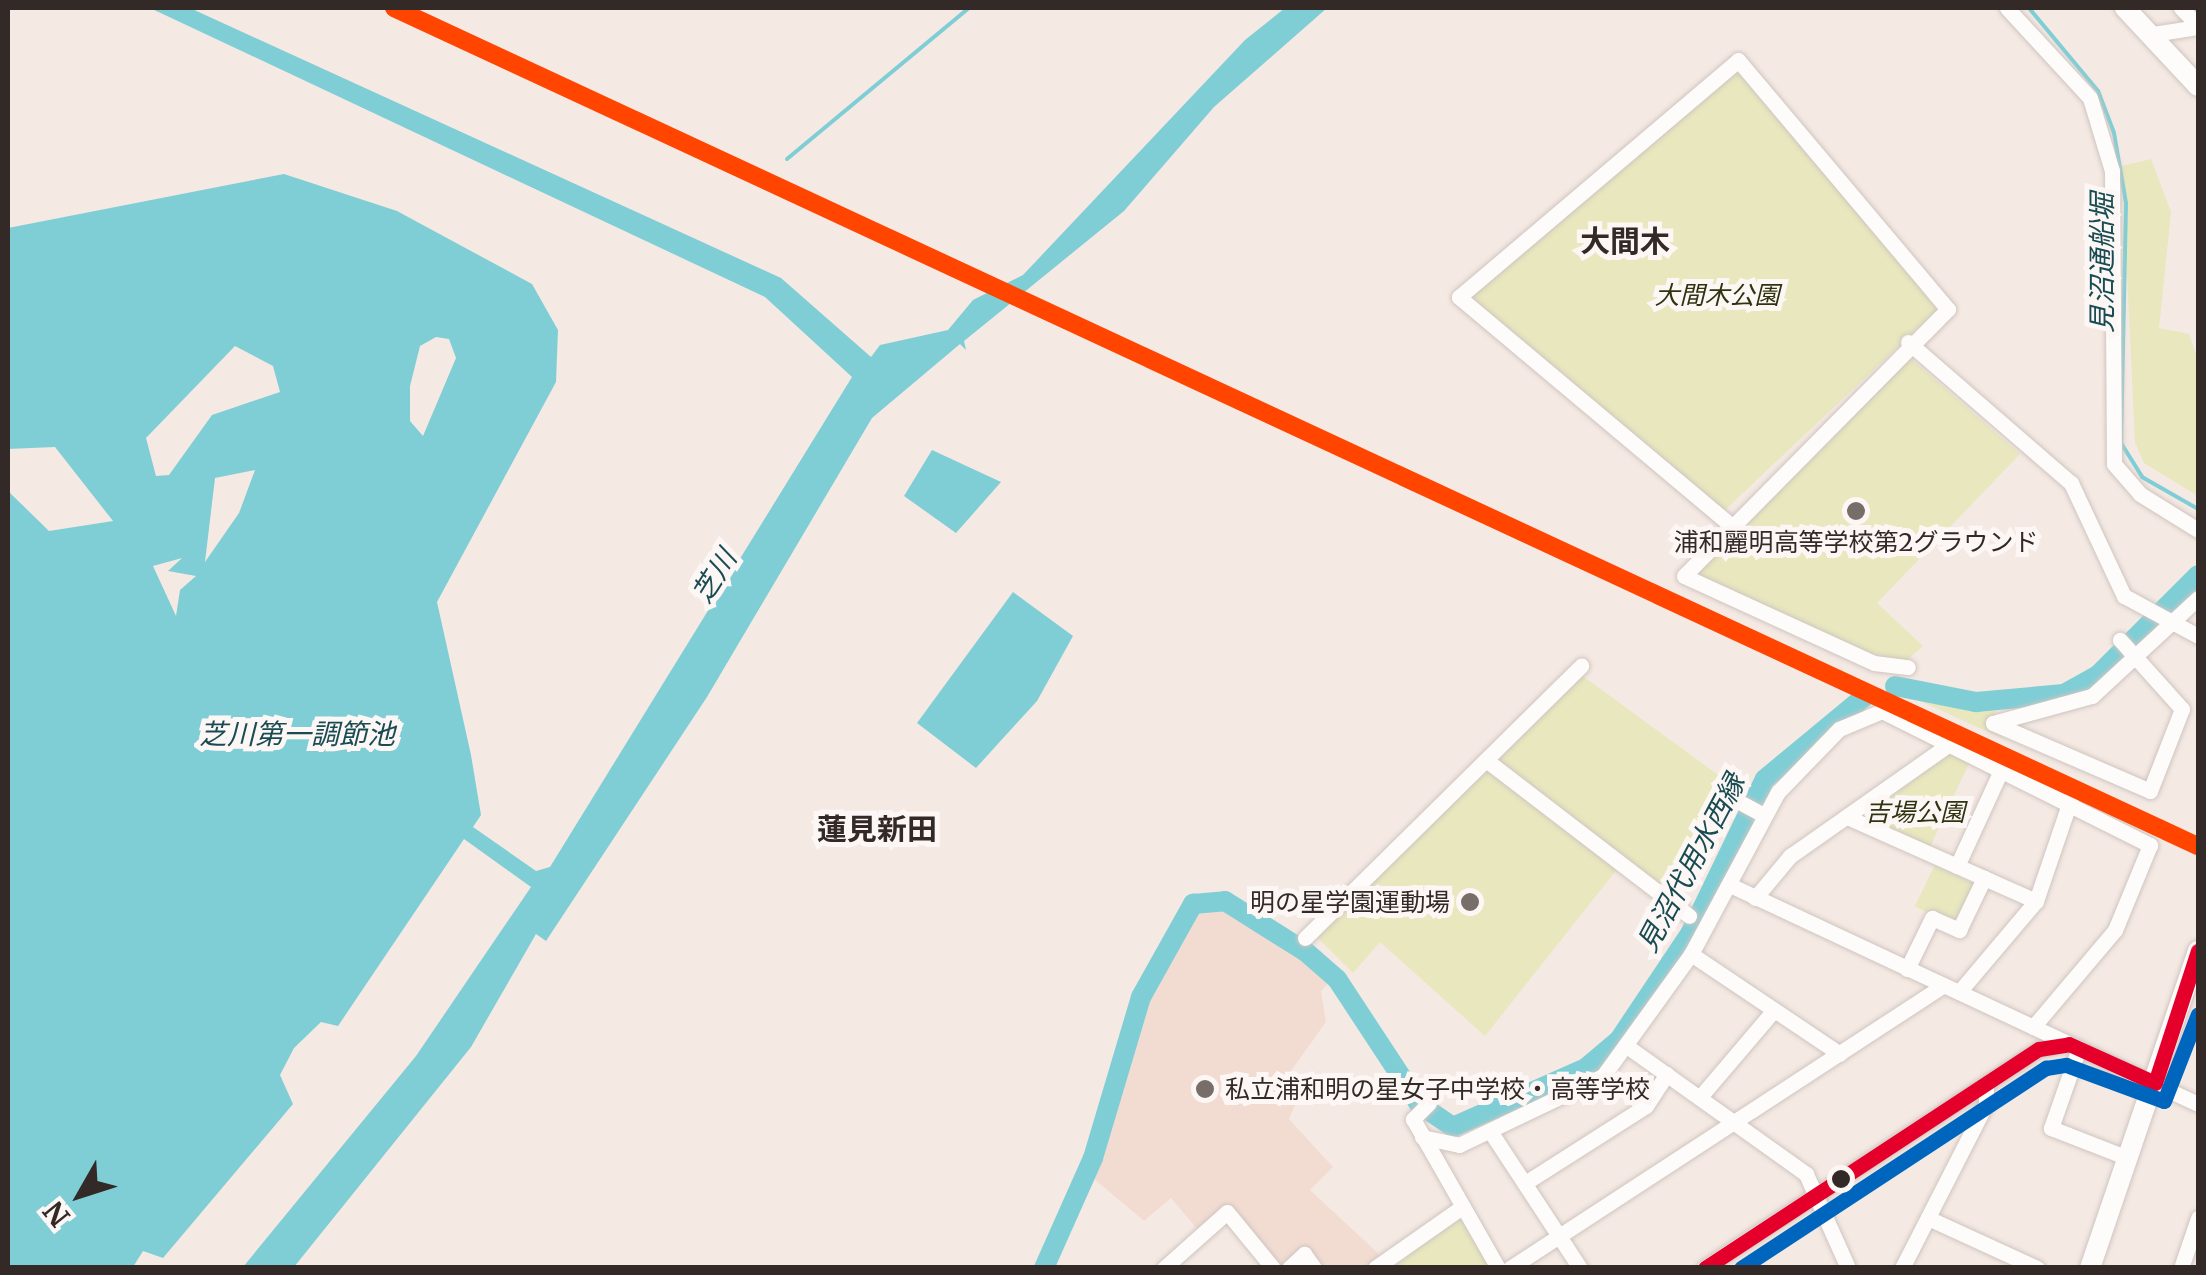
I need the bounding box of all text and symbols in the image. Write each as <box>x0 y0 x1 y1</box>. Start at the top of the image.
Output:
water label: 見沼通船堀 <box>2085 193 2119 333</box>
district label: 大間木 <box>1580 223 1670 259</box>
park label: 大間木公園 <box>1655 280 1779 310</box>
marker: 浦和麗明高等学校第2グラウンド <box>1845 500 1867 522</box>
place label: 浦和麗明高等学校第2グラウンド <box>1674 527 2038 557</box>
water label: 芝川 <box>685 543 743 609</box>
water label: 芝川第一調節池 <box>199 717 395 751</box>
water label: 見沼代用水西縁 <box>1630 769 1752 957</box>
park label: 吉場公園 <box>1865 797 1965 827</box>
district label: 蓮見新田 <box>817 811 937 847</box>
place label: 明の星学園運動場 <box>1250 887 1450 917</box>
marker: 明の星学園運動場 <box>1459 891 1481 913</box>
place label: 私立浦和明の星女子中学校・高等学校 <box>1225 1074 1650 1104</box>
marker: 私立浦和明の星女子中学校・高等学校 <box>1194 1078 1216 1100</box>
north arrow <box>30 1145 130 1245</box>
unlabelled marker <box>1831 1169 1851 1189</box>
text: N <box>36 1194 78 1234</box>

